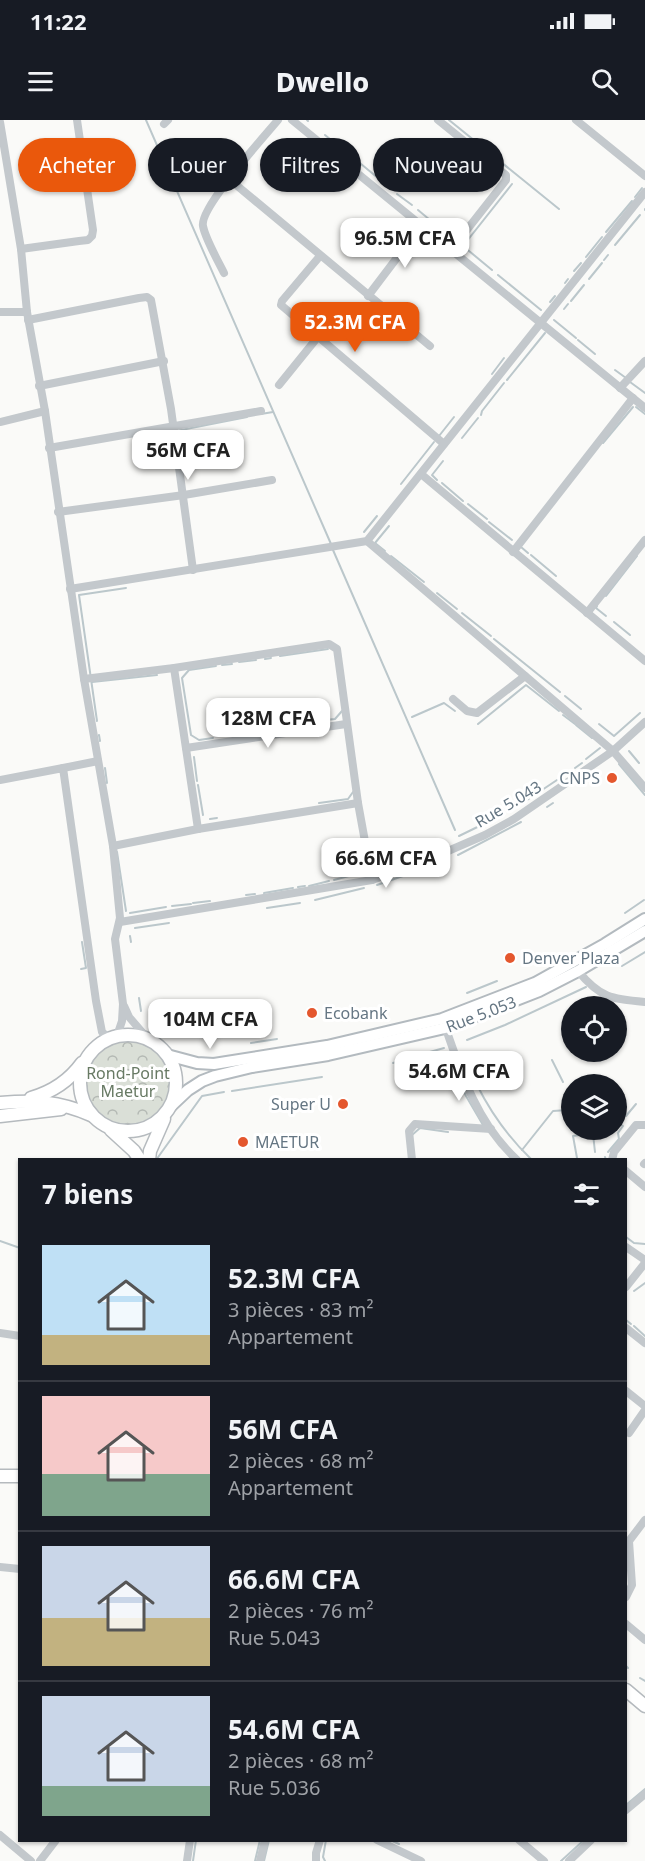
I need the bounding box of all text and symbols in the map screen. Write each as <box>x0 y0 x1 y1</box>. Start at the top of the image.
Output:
text: 11:22 <box>30 6 87 36</box>
text: Dwello <box>276 63 369 100</box>
icon: menu <box>24 65 57 98</box>
icon: search <box>588 65 621 98</box>
chip: Acheter <box>18 138 136 192</box>
chip: Louer <box>148 138 248 192</box>
chip: Filtres <box>260 138 361 192</box>
chip: Nouveau <box>373 138 504 192</box>
pin: 96.5M CFA <box>336 218 474 269</box>
text: 96.5M CFA <box>354 224 456 251</box>
pin: 52.3M CFA <box>286 302 424 353</box>
text: 52.3M CFA <box>304 308 406 335</box>
pin: 56M CFA <box>133 430 243 481</box>
text: 56M CFA <box>146 436 230 463</box>
pin: 128M CFA <box>206 698 330 749</box>
text: 128M CFA <box>220 704 316 731</box>
place label: CNPS <box>559 767 600 789</box>
marker: CNPS <box>605 771 619 785</box>
street label: Rue 5.043 <box>471 776 545 832</box>
pin: 66.6M CFA <box>317 838 455 889</box>
text: 66.6M CFA <box>335 844 437 871</box>
place label: Denver Plaza <box>522 947 620 969</box>
marker: Denver Plaza <box>503 951 517 965</box>
street label: Rue 5.053 <box>443 990 519 1038</box>
map controls <box>561 996 627 1140</box>
button: locate <box>561 996 627 1062</box>
pin: 104M CFA <box>148 999 272 1050</box>
place label: Ecobank <box>324 1002 388 1024</box>
text: 104M CFA <box>162 1005 258 1032</box>
marker: Ecobank <box>305 1006 319 1020</box>
pin: 54.6M CFA <box>390 1051 528 1102</box>
text: 54.6M CFA <box>408 1057 510 1084</box>
park label: Rond-Point Maetur <box>86 1062 170 1102</box>
button: layers <box>561 1074 627 1140</box>
place label: Super U <box>271 1093 331 1115</box>
marker: Super U <box>336 1097 350 1111</box>
place label: MAETUR <box>255 1131 319 1153</box>
marker: MAETUR <box>236 1135 250 1149</box>
text: 7 biens <box>42 1176 133 1212</box>
icon: filters <box>570 1178 603 1211</box>
text: 52.3M CFA <box>228 1260 360 1296</box>
icon: home <box>90 1269 162 1341</box>
text: 3 pièces · 83 m² <box>228 1296 373 1323</box>
text: Appartement <box>228 1323 353 1350</box>
text: 56M CFA <box>228 1411 337 1447</box>
icon: home <box>90 1420 162 1492</box>
text: 2 pièces · 68 m² <box>228 1447 373 1474</box>
text: Appartement <box>228 1474 353 1501</box>
text: 66.6M CFA <box>228 1561 360 1597</box>
icon: home <box>90 1570 162 1642</box>
text: 2 pièces · 76 m² <box>228 1597 373 1624</box>
text: Rue 5.043 <box>228 1624 320 1651</box>
text: 54.6M CFA <box>228 1711 360 1747</box>
icon: home <box>90 1720 162 1792</box>
text: 2 pièces · 68 m² <box>228 1747 373 1774</box>
text: Rue 5.036 <box>228 1774 320 1801</box>

